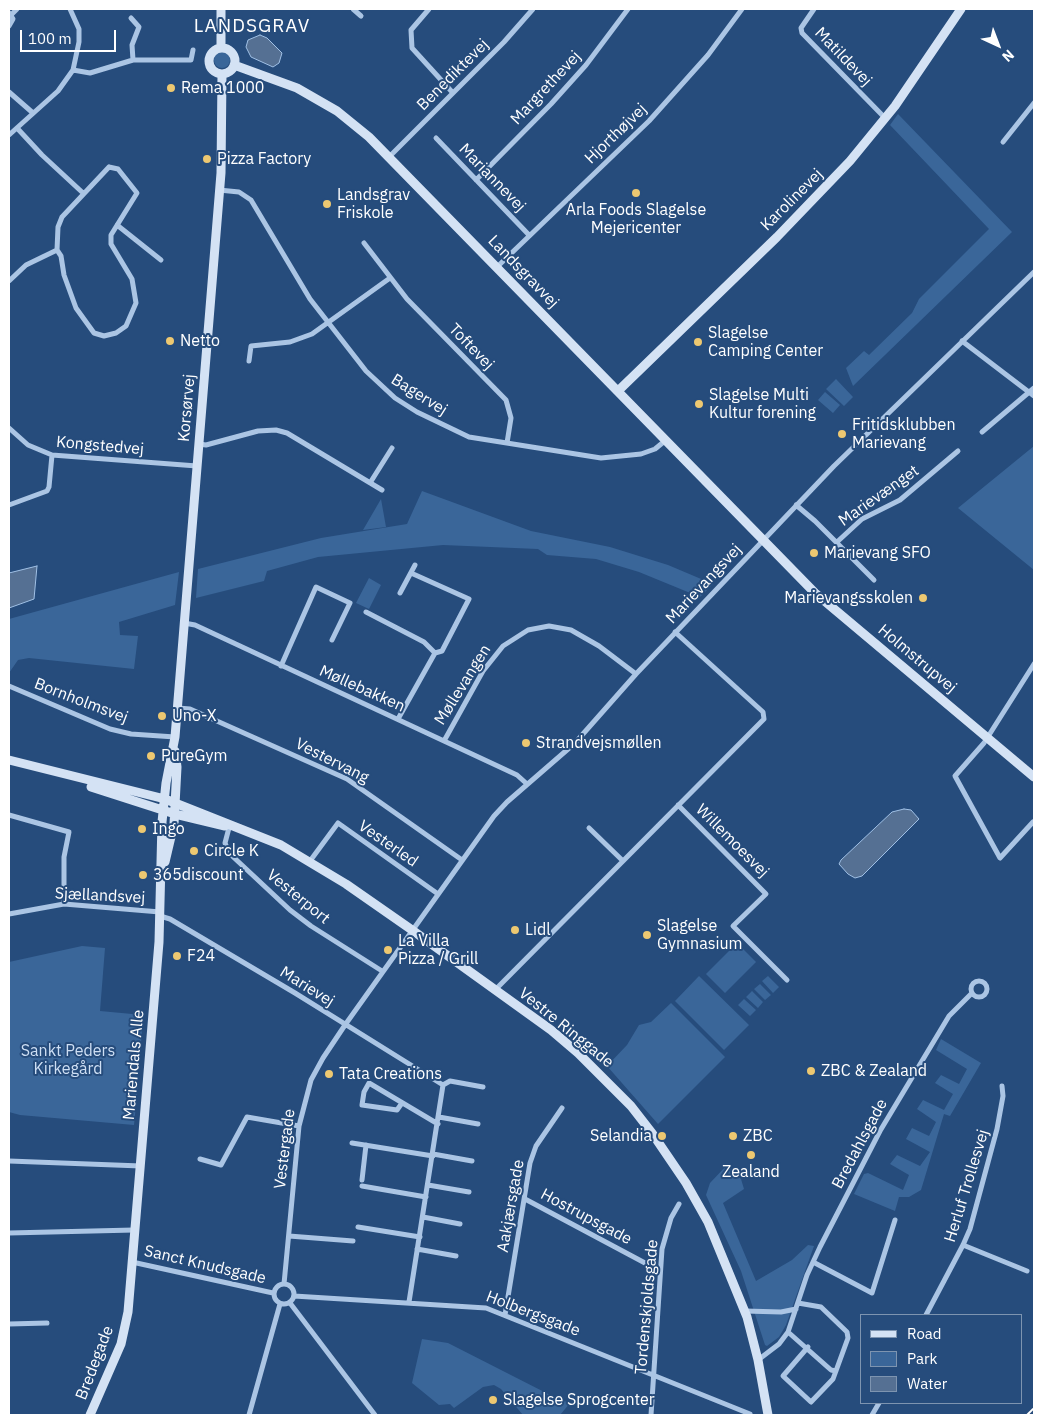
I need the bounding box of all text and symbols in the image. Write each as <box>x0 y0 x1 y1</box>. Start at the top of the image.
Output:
district label: LANDSGRAV <box>193 16 311 38</box>
scale bar <box>22 20 119 52</box>
north arrow <box>973 20 1023 70</box>
street label: Matildevej <box>810 24 876 90</box>
text: 100 m <box>28 29 72 48</box>
street label: Benediktevej <box>413 35 493 115</box>
text: N <box>998 46 1018 66</box>
street label: Margrethevej <box>507 47 585 129</box>
place label: Rema 1000 <box>181 78 264 98</box>
marker: Rema 1000 <box>165 82 177 94</box>
street label: Hjorthøjvej <box>581 100 651 168</box>
street label: Mariannevej <box>455 140 529 216</box>
place label: Pizza Factory <box>217 149 311 169</box>
marker: Pizza Factory <box>201 153 213 165</box>
street label: Karolinevej <box>757 165 827 235</box>
place label: Landsgrav Friskole <box>337 185 410 223</box>
marker: Arla Foods Slagelse Mejericenter <box>630 187 642 199</box>
marker: Landsgrav Friskole <box>321 198 333 210</box>
place label: Arla Foods Slagelse Mejericenter <box>566 200 706 238</box>
street label: Landsgravvej <box>484 232 562 312</box>
street label: Toftevej <box>444 320 498 374</box>
place label: Slagelse Camping Center <box>708 323 823 361</box>
place label: Netto <box>180 331 220 351</box>
marker: Netto <box>164 335 176 347</box>
marker: Slagelse Camping Center <box>692 336 704 348</box>
street label: Bagervej <box>387 370 451 420</box>
street label: Korsørvej <box>174 373 200 443</box>
place label: Slagelse Multi Kultur forening <box>709 385 816 423</box>
marker: Slagelse Multi Kultur forening <box>693 398 705 410</box>
place label: Fritidsklubben Marievang <box>852 415 955 453</box>
marker: Fritidsklubben Marievang <box>836 428 848 440</box>
street label: Kongstedvej <box>55 433 145 459</box>
street label: Marievænget <box>835 461 923 531</box>
street label: Marievangsvej <box>662 540 746 628</box>
place label: Marievang SFO <box>824 543 931 563</box>
marker: Marievang SFO <box>808 547 820 559</box>
place label: Marievangsskolen <box>784 588 913 608</box>
marker: Marievangsskolen <box>917 592 929 604</box>
street label: Holmstrupvej <box>874 621 960 697</box>
street label: Møllevangen <box>431 641 495 729</box>
street label: Møllebakken <box>316 662 408 716</box>
street label: Bornholmsvej <box>31 674 131 728</box>
place label: Uno-X <box>172 706 217 726</box>
marker: Uno-X <box>156 710 168 722</box>
place label: Strandvejsmøllen <box>536 733 662 753</box>
street label: Vestervang <box>292 734 372 788</box>
marker: Strandvejsmøllen <box>520 737 532 749</box>
place label: PureGym <box>161 746 227 766</box>
marker: PureGym <box>145 750 157 762</box>
street label: Willemoesvej <box>691 800 773 882</box>
street label: Vesterled <box>354 817 422 871</box>
place label: Ingo <box>152 819 185 839</box>
marker: Ingo <box>136 823 148 835</box>
place label: Circle K <box>204 841 259 861</box>
marker: Circle K <box>188 845 200 857</box>
place label: 365discount <box>153 865 244 885</box>
street label: Vesterport <box>263 866 333 928</box>
marker: 365discount <box>137 869 149 881</box>
street label: Sjællandsvej <box>54 884 146 908</box>
place label: Slagelse Gymnasium <box>657 916 743 954</box>
place label: Lidl <box>525 920 551 940</box>
marker: Lidl <box>509 924 521 936</box>
marker: Slagelse Gymnasium <box>641 929 653 941</box>
place label: La Villa Pizza / Grill <box>398 931 478 969</box>
marker: La Villa Pizza / Grill <box>382 944 394 956</box>
place label: F24 <box>187 946 215 966</box>
marker: F24 <box>171 950 183 962</box>
street label: Marievej <box>276 963 338 1011</box>
street label: Vestre Ringgade <box>515 984 617 1072</box>
street label: Mariendals Alle <box>120 1009 148 1121</box>
park label: Sankt Peders Kirkegård <box>21 1041 115 1079</box>
place label: ZBC & Zealand <box>821 1061 927 1081</box>
place label: Tata Creations <box>339 1064 442 1084</box>
marker: ZBC & Zealand <box>805 1065 817 1077</box>
marker: Tata Creations <box>323 1068 335 1080</box>
street label: Bredahlsgade <box>828 1096 892 1192</box>
street label: Vestergade <box>271 1108 299 1190</box>
place label: Selandia <box>590 1126 652 1146</box>
place label: ZBC <box>743 1126 773 1146</box>
street label: Herluf Trollesvej <box>941 1127 993 1245</box>
marker: Selandia <box>656 1130 668 1142</box>
marker: ZBC <box>727 1130 739 1142</box>
marker: Zealand <box>745 1149 757 1161</box>
street label: Aakjærsgade <box>493 1158 529 1254</box>
place label: Zealand <box>722 1162 780 1182</box>
street label: Hostrupsgade <box>537 1185 635 1249</box>
street label: Tordenskjoldsgade <box>632 1239 662 1375</box>
street label: Sanct Knudsgade <box>142 1242 268 1288</box>
street label: Holbergsgade <box>483 1287 583 1341</box>
legend <box>860 1314 1023 1404</box>
street label: Bredegade <box>72 1323 118 1403</box>
text: Road <box>907 1324 942 1343</box>
text: Park <box>907 1349 937 1368</box>
text: Water <box>907 1374 947 1393</box>
place label: Slagelse Sprogcenter <box>503 1390 655 1410</box>
marker: Slagelse Sprogcenter <box>487 1394 499 1406</box>

